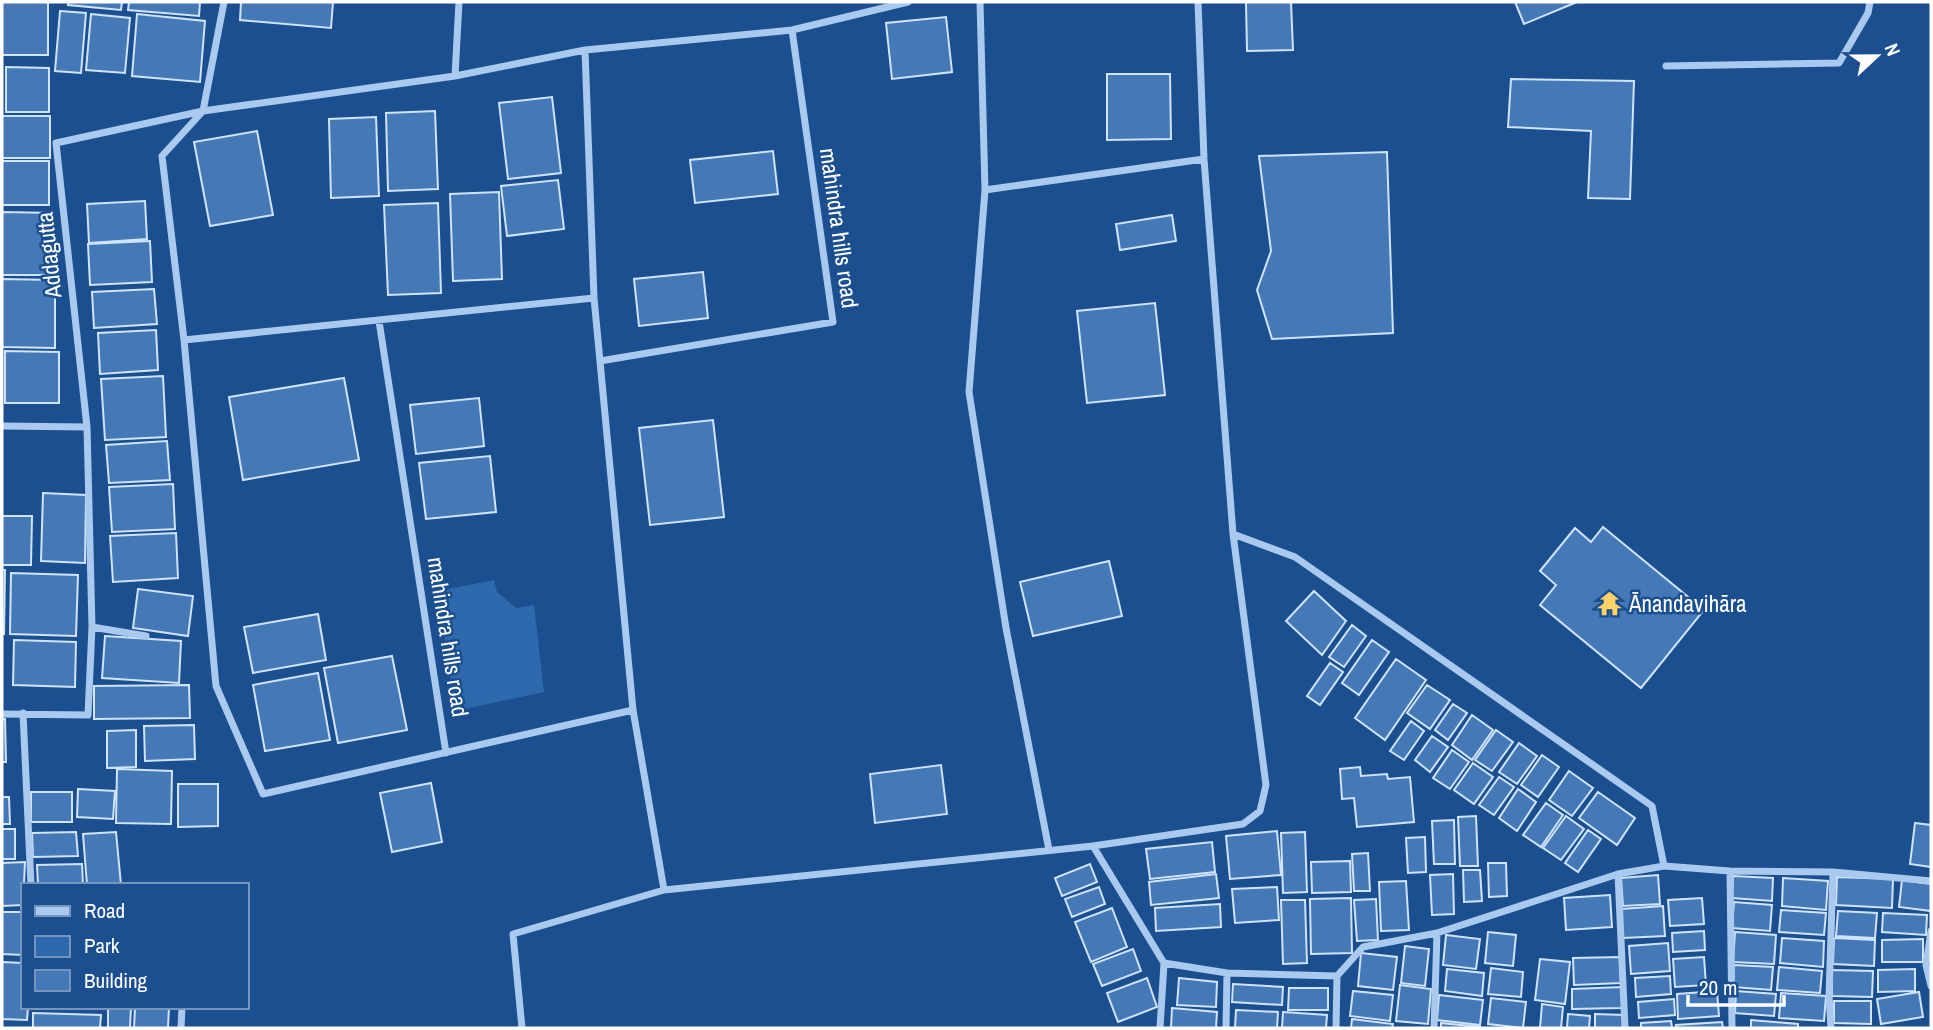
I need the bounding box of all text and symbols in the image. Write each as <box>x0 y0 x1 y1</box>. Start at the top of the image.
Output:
north arrow <box>1842 21 1912 91</box>
text: N <box>1879 40 1907 60</box>
street label: mahindra hills road <box>813 146 866 310</box>
street label: Addagutta <box>29 210 69 300</box>
street label: mahindra hills road <box>421 555 476 719</box>
place label: Ānandavihāra <box>1628 588 1747 619</box>
temple icon: Ānandavihāra <box>1595 590 1623 618</box>
legend <box>21 883 248 1009</box>
text: Road <box>84 896 125 925</box>
text: Park <box>84 931 120 960</box>
scale bar <box>1688 964 1784 1008</box>
text: Building <box>84 966 148 995</box>
text: 20 m <box>1699 973 1737 1002</box>

